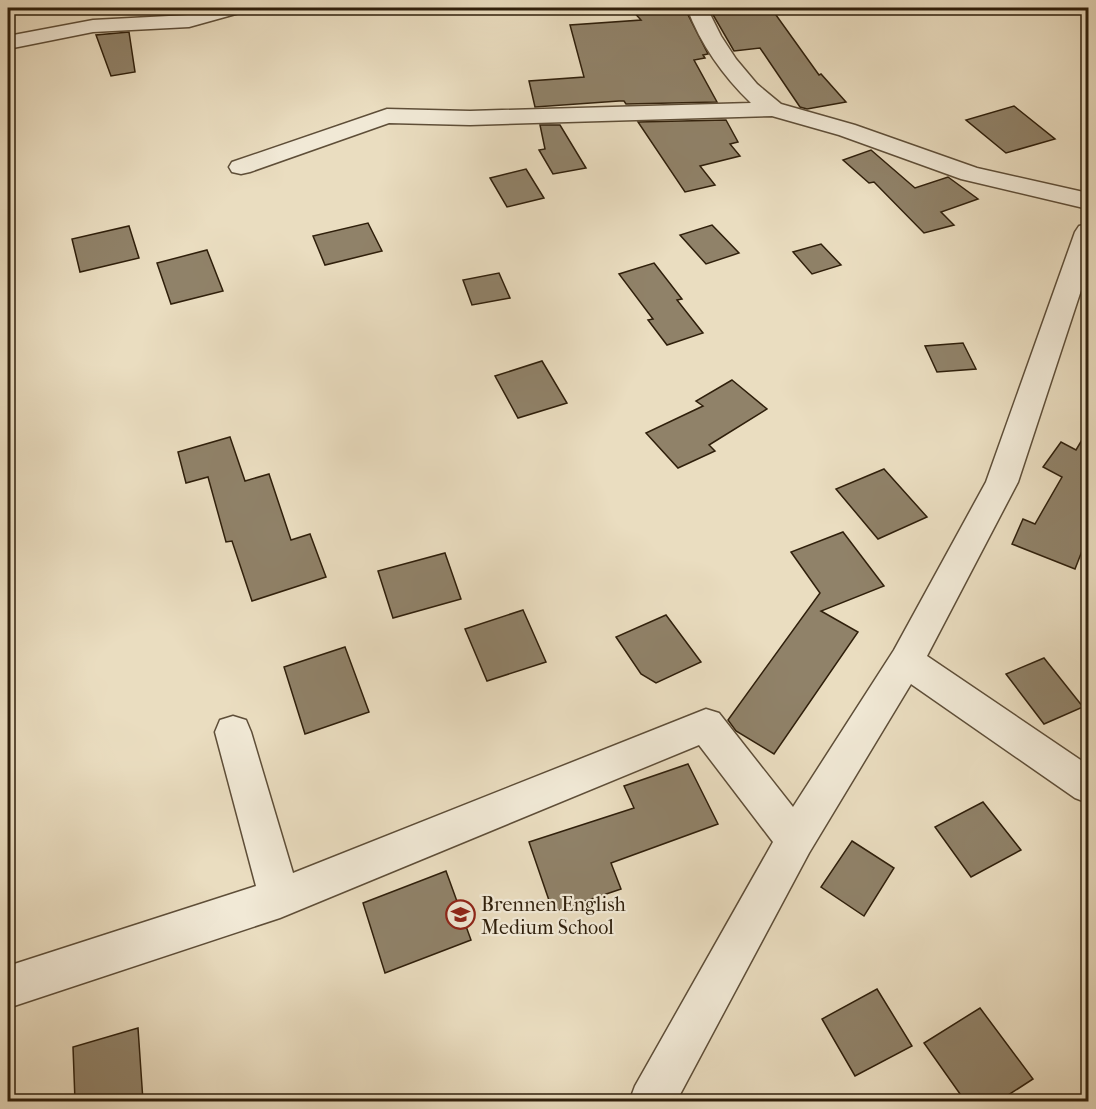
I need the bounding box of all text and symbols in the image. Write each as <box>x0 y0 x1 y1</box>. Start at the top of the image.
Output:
place label: Brennen English Medium School <box>481 893 626 939</box>
school or university icon: Brennen English Medium School <box>444 899 476 931</box>

